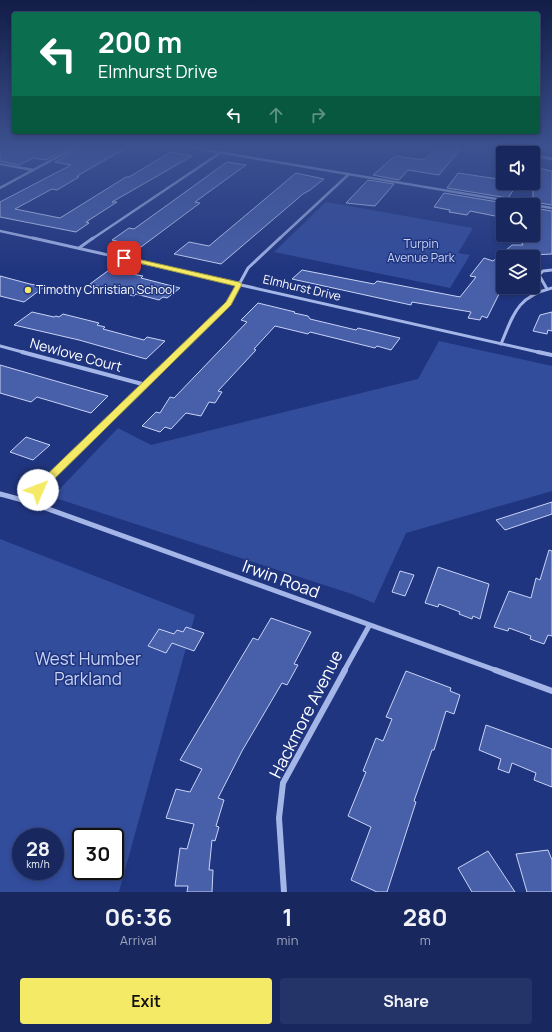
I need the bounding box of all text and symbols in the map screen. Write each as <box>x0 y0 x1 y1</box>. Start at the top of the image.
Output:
text: 200 m <box>98 23 182 61</box>
icon: left <box>32 28 84 80</box>
text: Elmhurst Drive <box>98 59 218 83</box>
icon: left <box>223 104 245 126</box>
icon: ahead <box>265 104 287 126</box>
icon: right <box>307 104 329 126</box>
map controls <box>496 146 540 294</box>
button: sound <box>496 146 540 190</box>
button: search <box>496 198 540 242</box>
park label: Turpin Avenue Park <box>387 235 456 266</box>
pin <box>107 241 141 275</box>
icon: arrive <box>113 247 135 269</box>
button: layers <box>496 250 540 294</box>
street label: Elmhurst Drive <box>261 270 343 305</box>
place label: Timothy Christian School <box>36 281 175 298</box>
marker: Timothy Christian School <box>23 285 33 295</box>
street label: Newlove Court <box>28 333 125 376</box>
position arrow <box>17 469 59 511</box>
street label: Irwin Road <box>239 554 323 603</box>
street label: Hackmore Avenue <box>263 646 348 782</box>
park label: West Humber Parkland <box>35 647 141 690</box>
speed limit sign: 30 <box>72 828 124 880</box>
text: 28 <box>26 835 50 862</box>
text: km/h <box>26 857 50 871</box>
text: 06:36 <box>104 900 172 933</box>
text: 1 <box>282 900 293 933</box>
text: 280 <box>403 900 448 933</box>
text: Arrival <box>120 931 157 949</box>
text: min <box>277 931 298 949</box>
text: m <box>420 931 431 949</box>
button: Exit <box>20 978 272 1024</box>
button: Share <box>280 978 532 1024</box>

